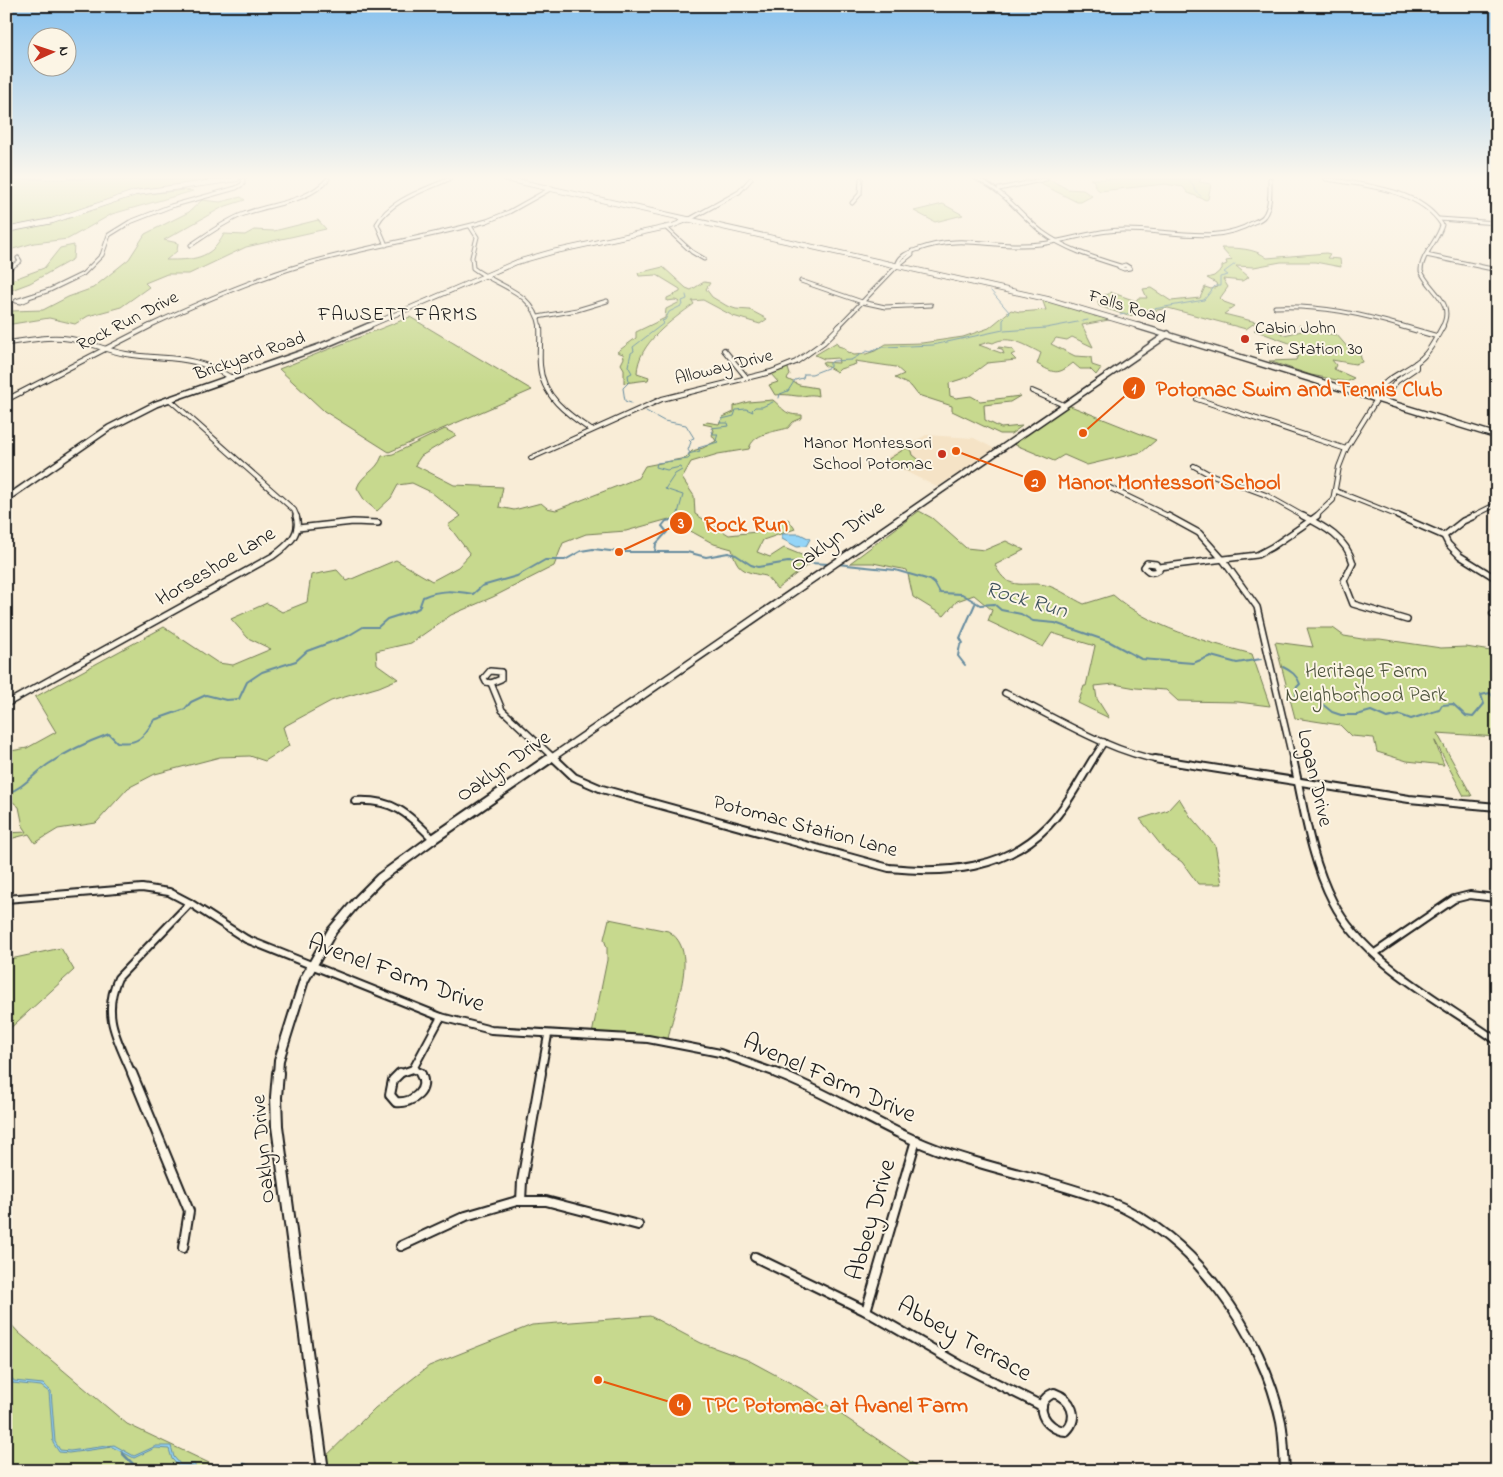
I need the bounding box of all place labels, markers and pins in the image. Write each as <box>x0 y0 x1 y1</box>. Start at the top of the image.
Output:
place label: Cabin John Fire Station 30 <box>1254 316 1363 363</box>
marker: Cabin John Fire Station 30 <box>1239 333 1251 345</box>
callout: Potomac Swim and Tennis Club <box>1121 370 1452 407</box>
place label: Manor Montessori School Potomac <box>803 431 932 478</box>
marker: Manor Montessori School Potomac <box>936 448 948 460</box>
callout: Manor Montessori School <box>1022 463 1290 500</box>
callout: Rock Run <box>669 505 798 542</box>
callout: TPC Potomac at Avanel Farm <box>667 1386 978 1423</box>

